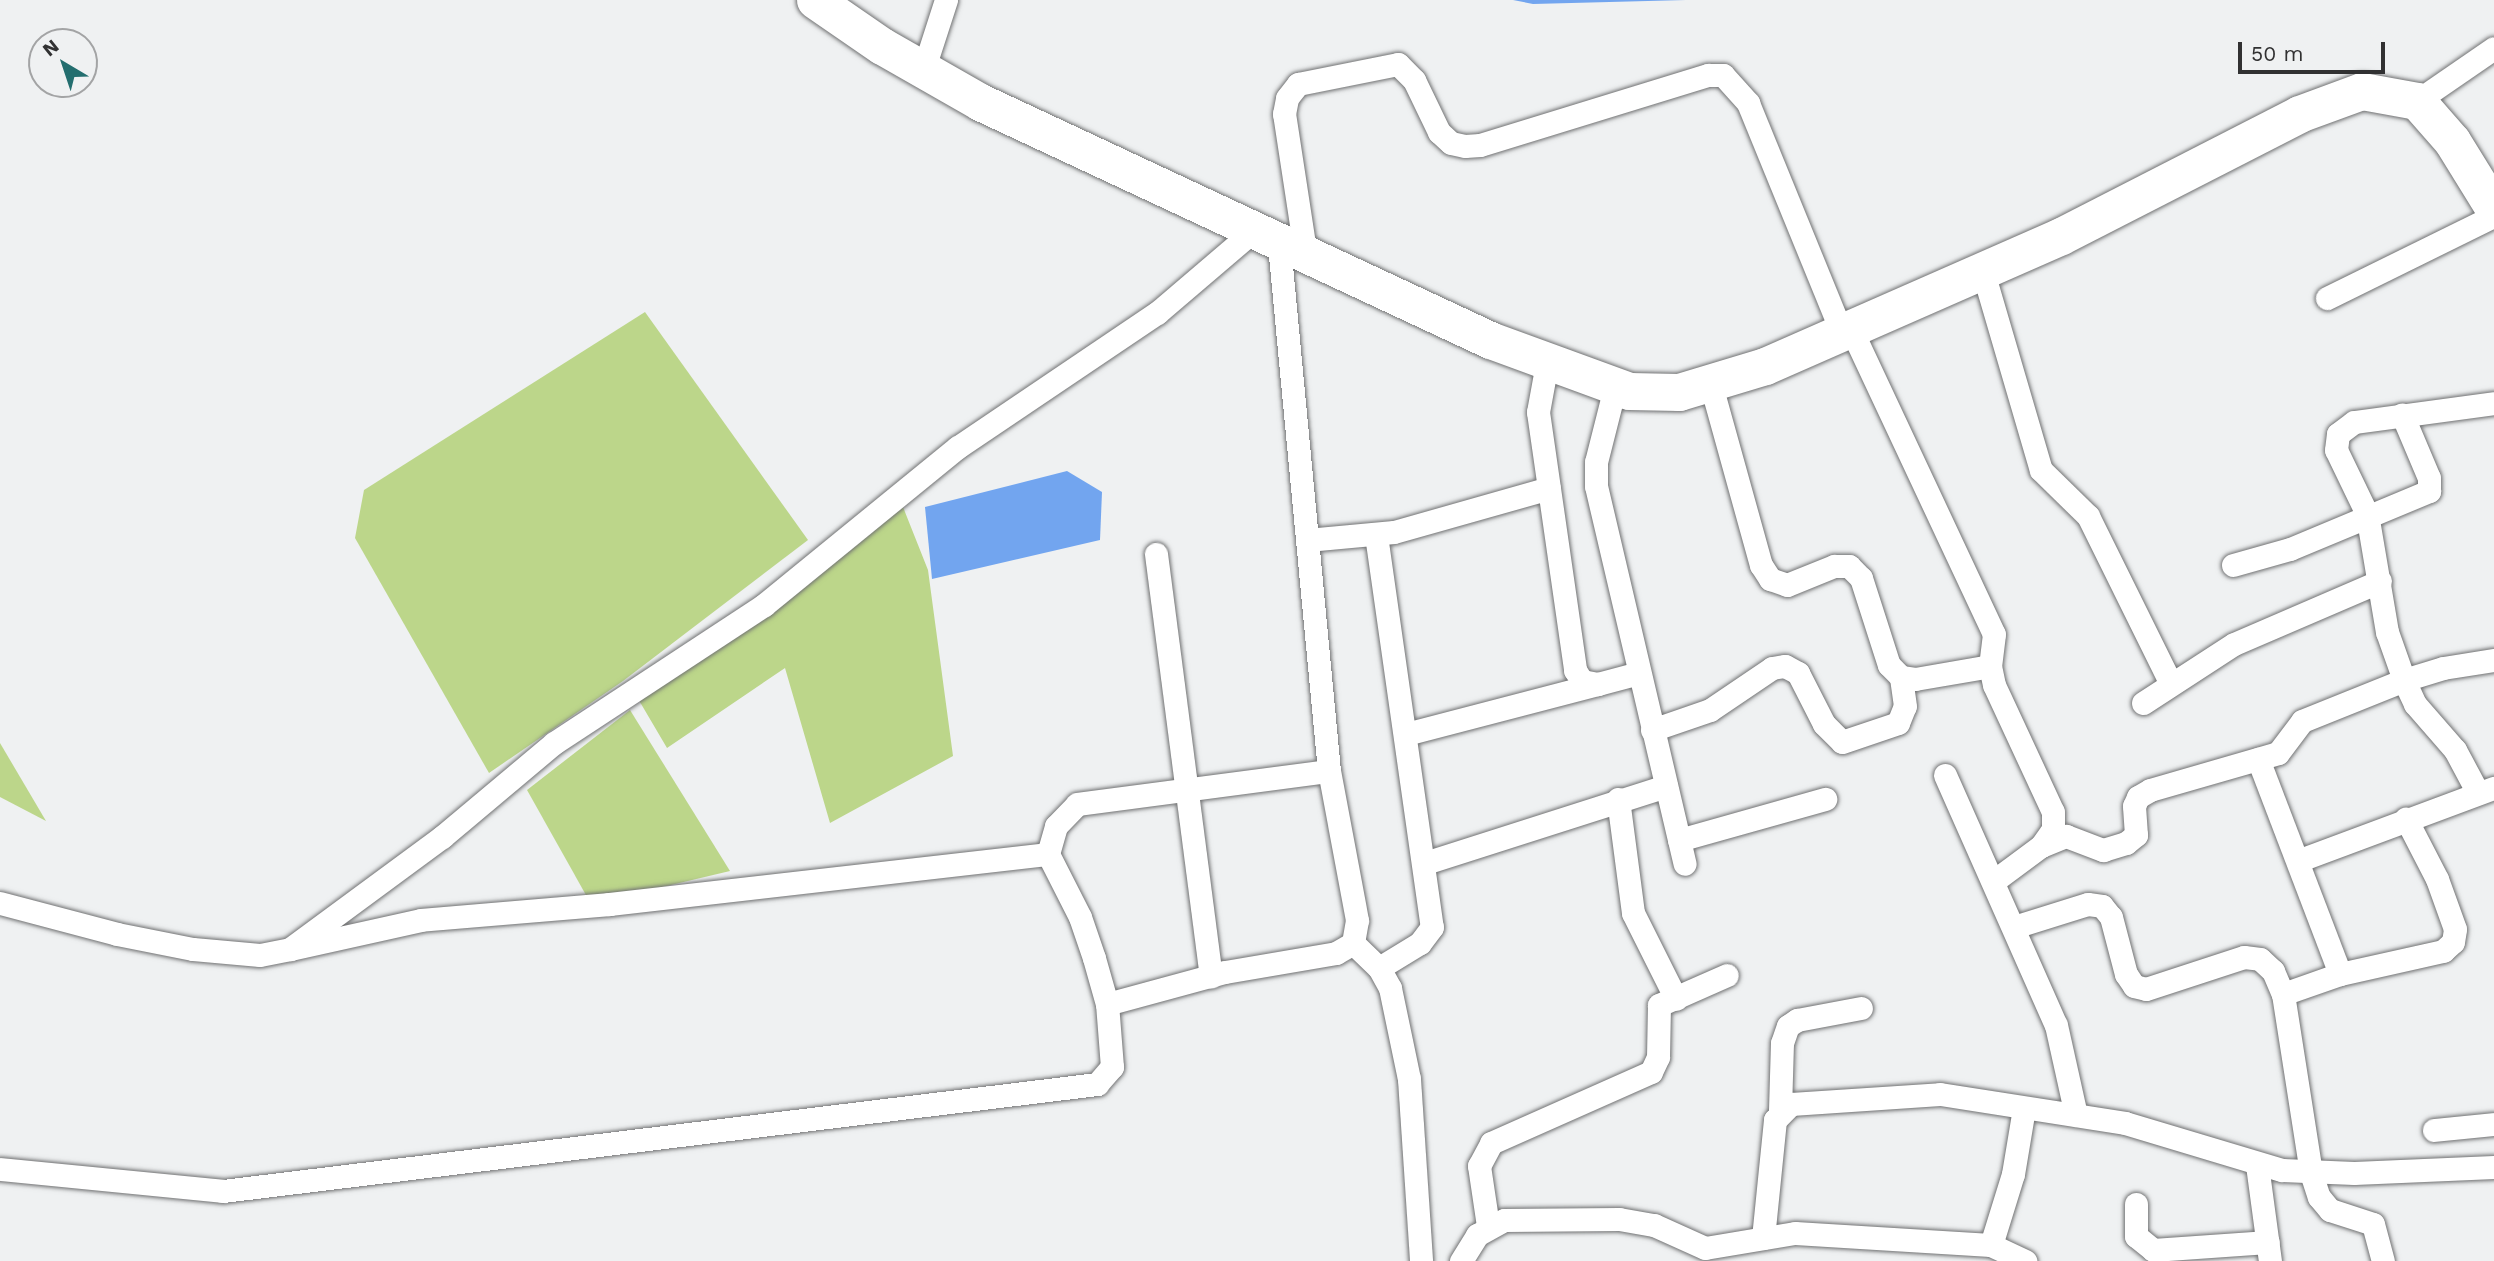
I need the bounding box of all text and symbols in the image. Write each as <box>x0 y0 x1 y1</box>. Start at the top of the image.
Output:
north arrow <box>28 28 98 98</box>
scale bar <box>2242 28 2389 72</box>
text: N <box>38 34 63 61</box>
text: 50 m <box>2251 41 2303 66</box>

